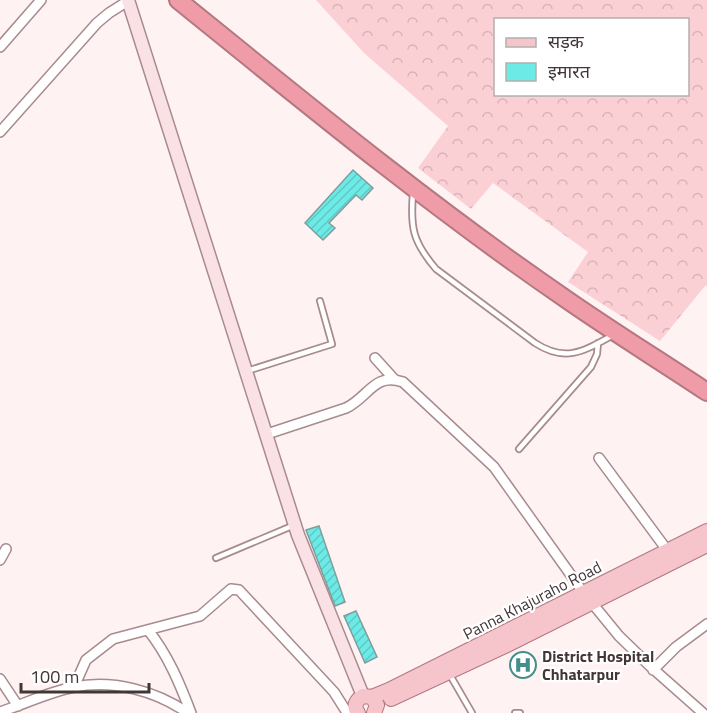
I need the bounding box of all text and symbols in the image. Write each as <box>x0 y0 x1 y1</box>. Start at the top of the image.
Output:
legend <box>494 18 689 96</box>
text: सड़क <box>548 28 585 55</box>
text: इमारत <box>548 58 591 85</box>
street label: Panna Khajuraho Road <box>459 555 605 645</box>
place label: District Hospital Chhatarpur <box>542 644 654 686</box>
hospital icon: District Hospital Chhatarpur <box>508 650 538 680</box>
scale bar <box>21 656 148 694</box>
text: 100 m <box>30 663 79 690</box>

